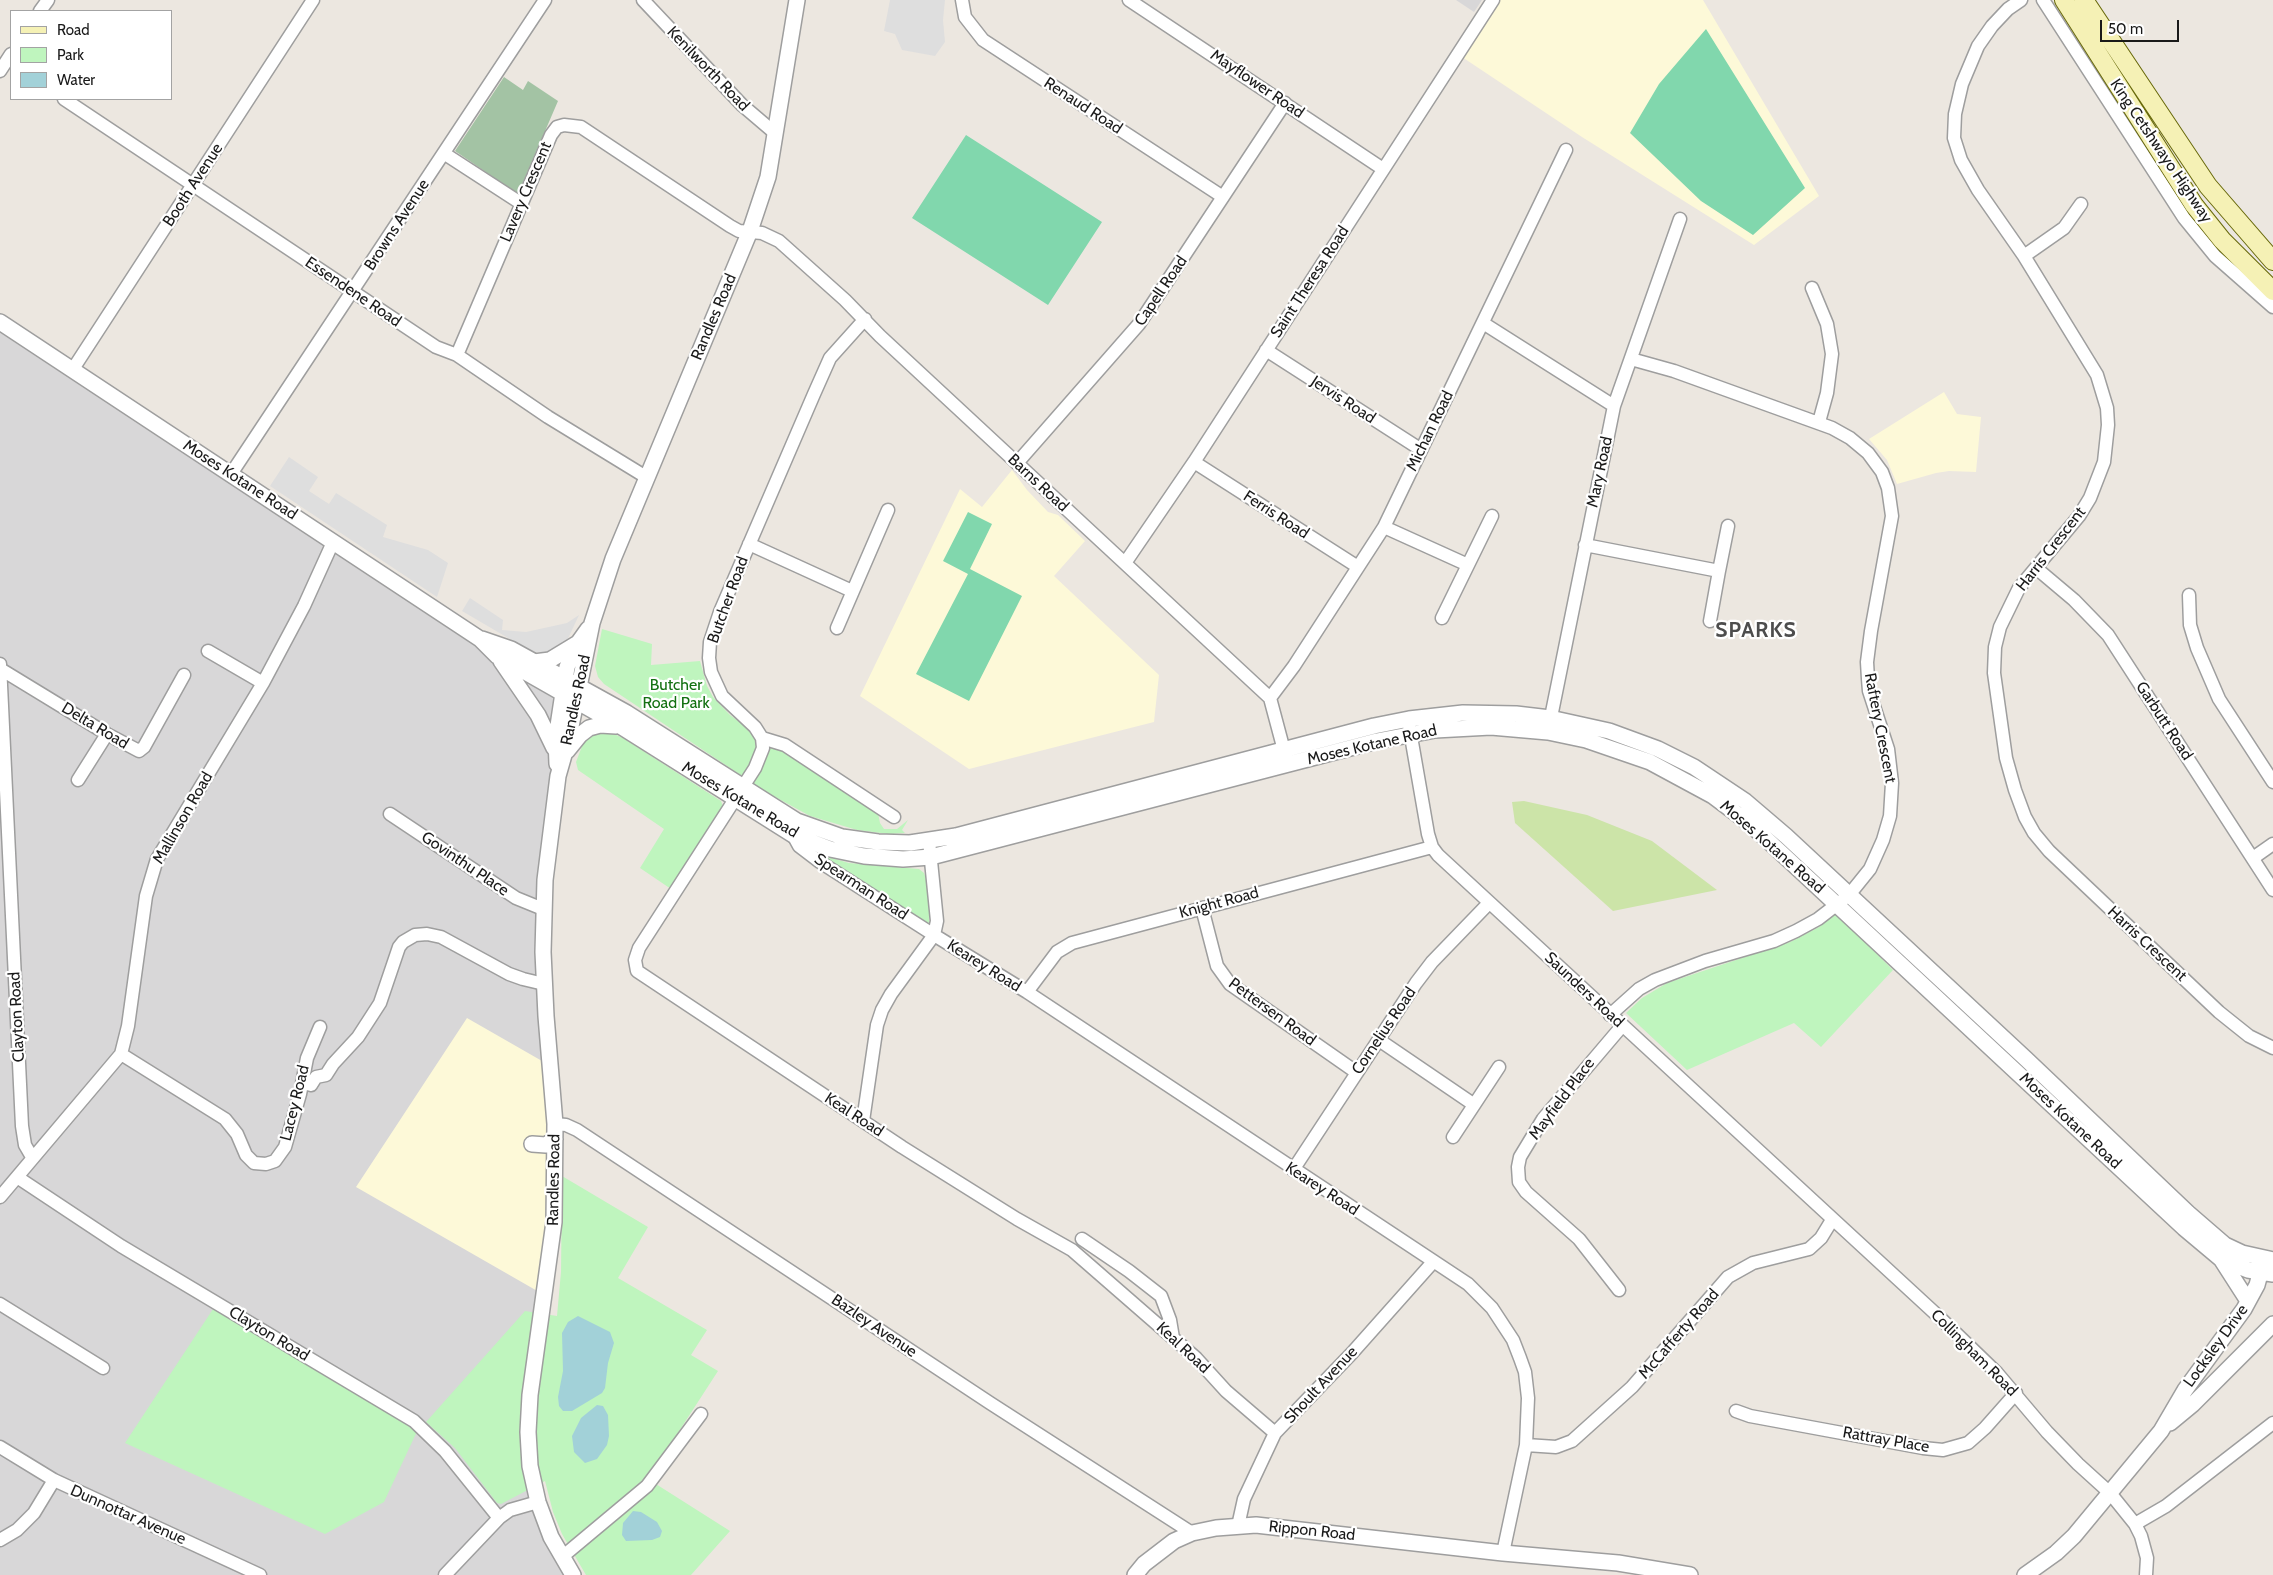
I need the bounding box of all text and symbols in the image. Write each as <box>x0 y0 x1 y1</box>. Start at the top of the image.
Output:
legend <box>10 10 172 100</box>
scale bar <box>2103 10 2182 42</box>
text: 50 m <box>2108 20 2143 38</box>
text: Road <box>57 21 90 39</box>
street label: Kenilworth Road <box>663 23 753 115</box>
text: Park <box>57 46 84 64</box>
street label: Mayflower Road <box>1206 46 1308 122</box>
text: Water <box>57 71 95 89</box>
street label: Renaud Road <box>1040 74 1126 138</box>
street label: King Cetshwayo Highway <box>2106 76 2216 226</box>
street label: Lavery Crescent <box>496 139 556 245</box>
street label: Booth Avenue <box>159 140 227 230</box>
street label: Browns Avenue <box>360 176 434 274</box>
street label: Saint Theresa Road <box>1267 223 1353 341</box>
street label: Capell Road <box>1131 252 1191 330</box>
street label: Essendene Road <box>301 253 405 331</box>
street label: Randles Road <box>687 271 741 363</box>
street label: Jervis Road <box>1307 372 1379 428</box>
street label: Michan Road <box>1402 388 1458 474</box>
street label: Mary Road <box>1583 435 1617 509</box>
street label: Moses Kotane Road <box>179 436 301 524</box>
street label: Barns Road <box>1004 450 1072 516</box>
street label: Ferris Road <box>1240 487 1312 543</box>
street label: Harris Crescent <box>2012 503 2090 595</box>
street label: Butcher Road <box>703 554 753 646</box>
district label: SPARKS <box>1715 618 1797 644</box>
street label: Randles Road <box>557 653 595 747</box>
street label: Raftery Crescent <box>1860 671 1900 785</box>
park label: Butcher Road Park <box>642 675 710 713</box>
street label: Garbutt Road <box>2131 678 2197 764</box>
street label: Delta Road <box>58 699 132 753</box>
street label: Moses Kotane Road <box>1305 721 1439 769</box>
street label: Moses Kotane Road <box>678 758 802 842</box>
street label: Mallinson Road <box>149 769 217 867</box>
street label: Moses Kotane Road <box>1716 796 1828 898</box>
street label: Govinthu Place <box>418 828 512 900</box>
street label: Spearman Road <box>810 850 912 924</box>
street label: Knight Road <box>1177 883 1261 923</box>
street label: Harris Crescent <box>2103 902 2191 986</box>
street label: Kearey Road <box>943 936 1025 996</box>
street label: Saunders Road <box>1540 948 1628 1032</box>
street label: Clayton Road <box>5 971 29 1063</box>
street label: Pettersen Road <box>1225 974 1319 1050</box>
street label: Cornelius Road <box>1348 984 1420 1078</box>
street label: Mayfield Place <box>1525 1054 1599 1144</box>
street label: Lacey Road <box>276 1063 314 1143</box>
street label: Moses Kotane Road <box>2015 1069 2125 1173</box>
street label: Keal Road <box>821 1089 887 1141</box>
street label: Randles Road <box>544 1134 564 1226</box>
street label: Kearey Road <box>1282 1158 1362 1220</box>
street label: McCafferty Road <box>1635 1285 1723 1383</box>
street label: Bazley Avenue <box>828 1290 920 1362</box>
street label: Locksley Drive <box>2180 1301 2252 1391</box>
street label: Clayton Road <box>225 1302 313 1366</box>
street label: Collingham Road <box>1927 1306 2021 1400</box>
street label: Keal Road <box>1152 1318 1214 1378</box>
street label: Shoult Avenue <box>1280 1342 1362 1428</box>
street label: Rattray Place <box>1841 1423 1931 1457</box>
street label: Dunnottar Avenue <box>67 1481 189 1549</box>
street label: Rippon Road <box>1268 1517 1356 1545</box>

